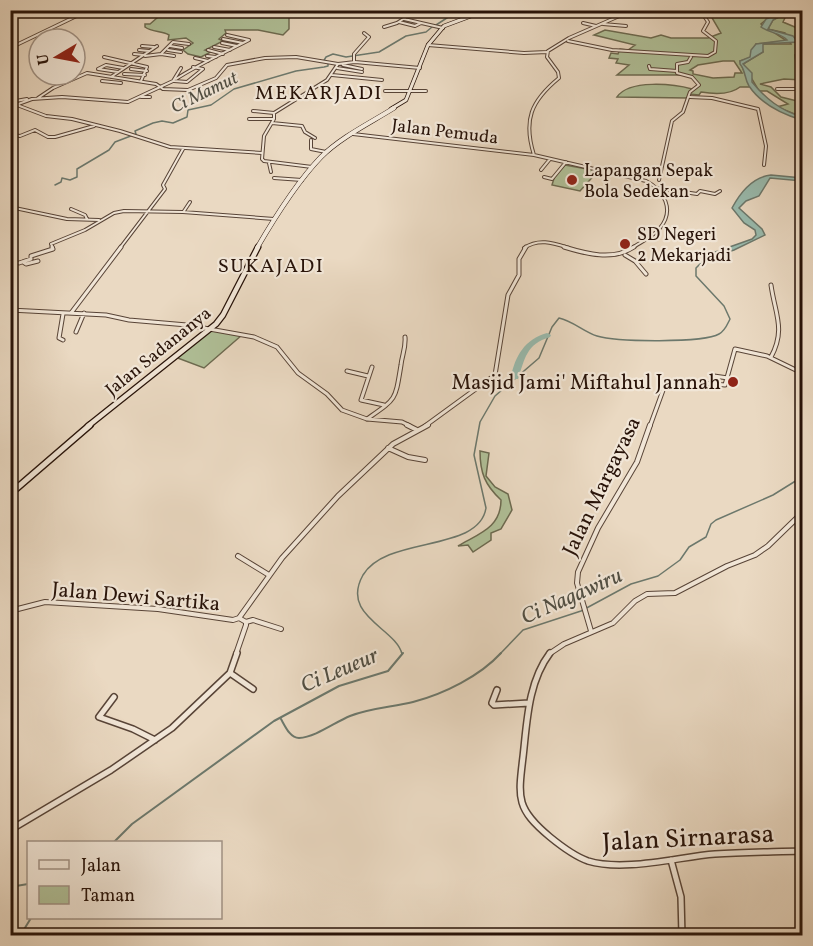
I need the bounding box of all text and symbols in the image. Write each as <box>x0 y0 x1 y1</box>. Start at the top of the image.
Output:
north arrow <box>27 27 87 87</box>
text: U <box>32 52 56 67</box>
water label: Ci Mamut <box>167 66 244 120</box>
district label: MEKARJADI <box>255 80 383 108</box>
street label: Jalan Pemuda <box>390 114 500 151</box>
place label: Lapangan Sepak Bola Sedekan <box>584 159 713 205</box>
marker: Lapangan Sepak Bola Sedekan <box>565 173 579 187</box>
place label: SD Negeri 2 Mekarjadi <box>637 223 731 269</box>
marker: SD Negeri 2 Mekarjadi <box>618 237 632 251</box>
district label: SUKAJADI <box>218 253 324 281</box>
street label: Jalan Sadananya <box>101 302 217 403</box>
place label: Masjid Jami' Miftahul Jannah <box>451 369 721 398</box>
marker: Masjid Jami' Miftahul Jannah <box>726 375 740 389</box>
street label: Jalan Margayasa <box>556 412 649 561</box>
water label: Ci Nagawiru <box>516 561 628 634</box>
street label: Jalan Dewi Sartika <box>50 576 221 619</box>
water label: Ci Leueur <box>296 641 384 702</box>
street label: Jalan Sirnarasa <box>601 817 775 861</box>
legend <box>27 841 222 919</box>
text: Jalan <box>81 854 121 879</box>
text: Taman <box>81 884 135 909</box>

